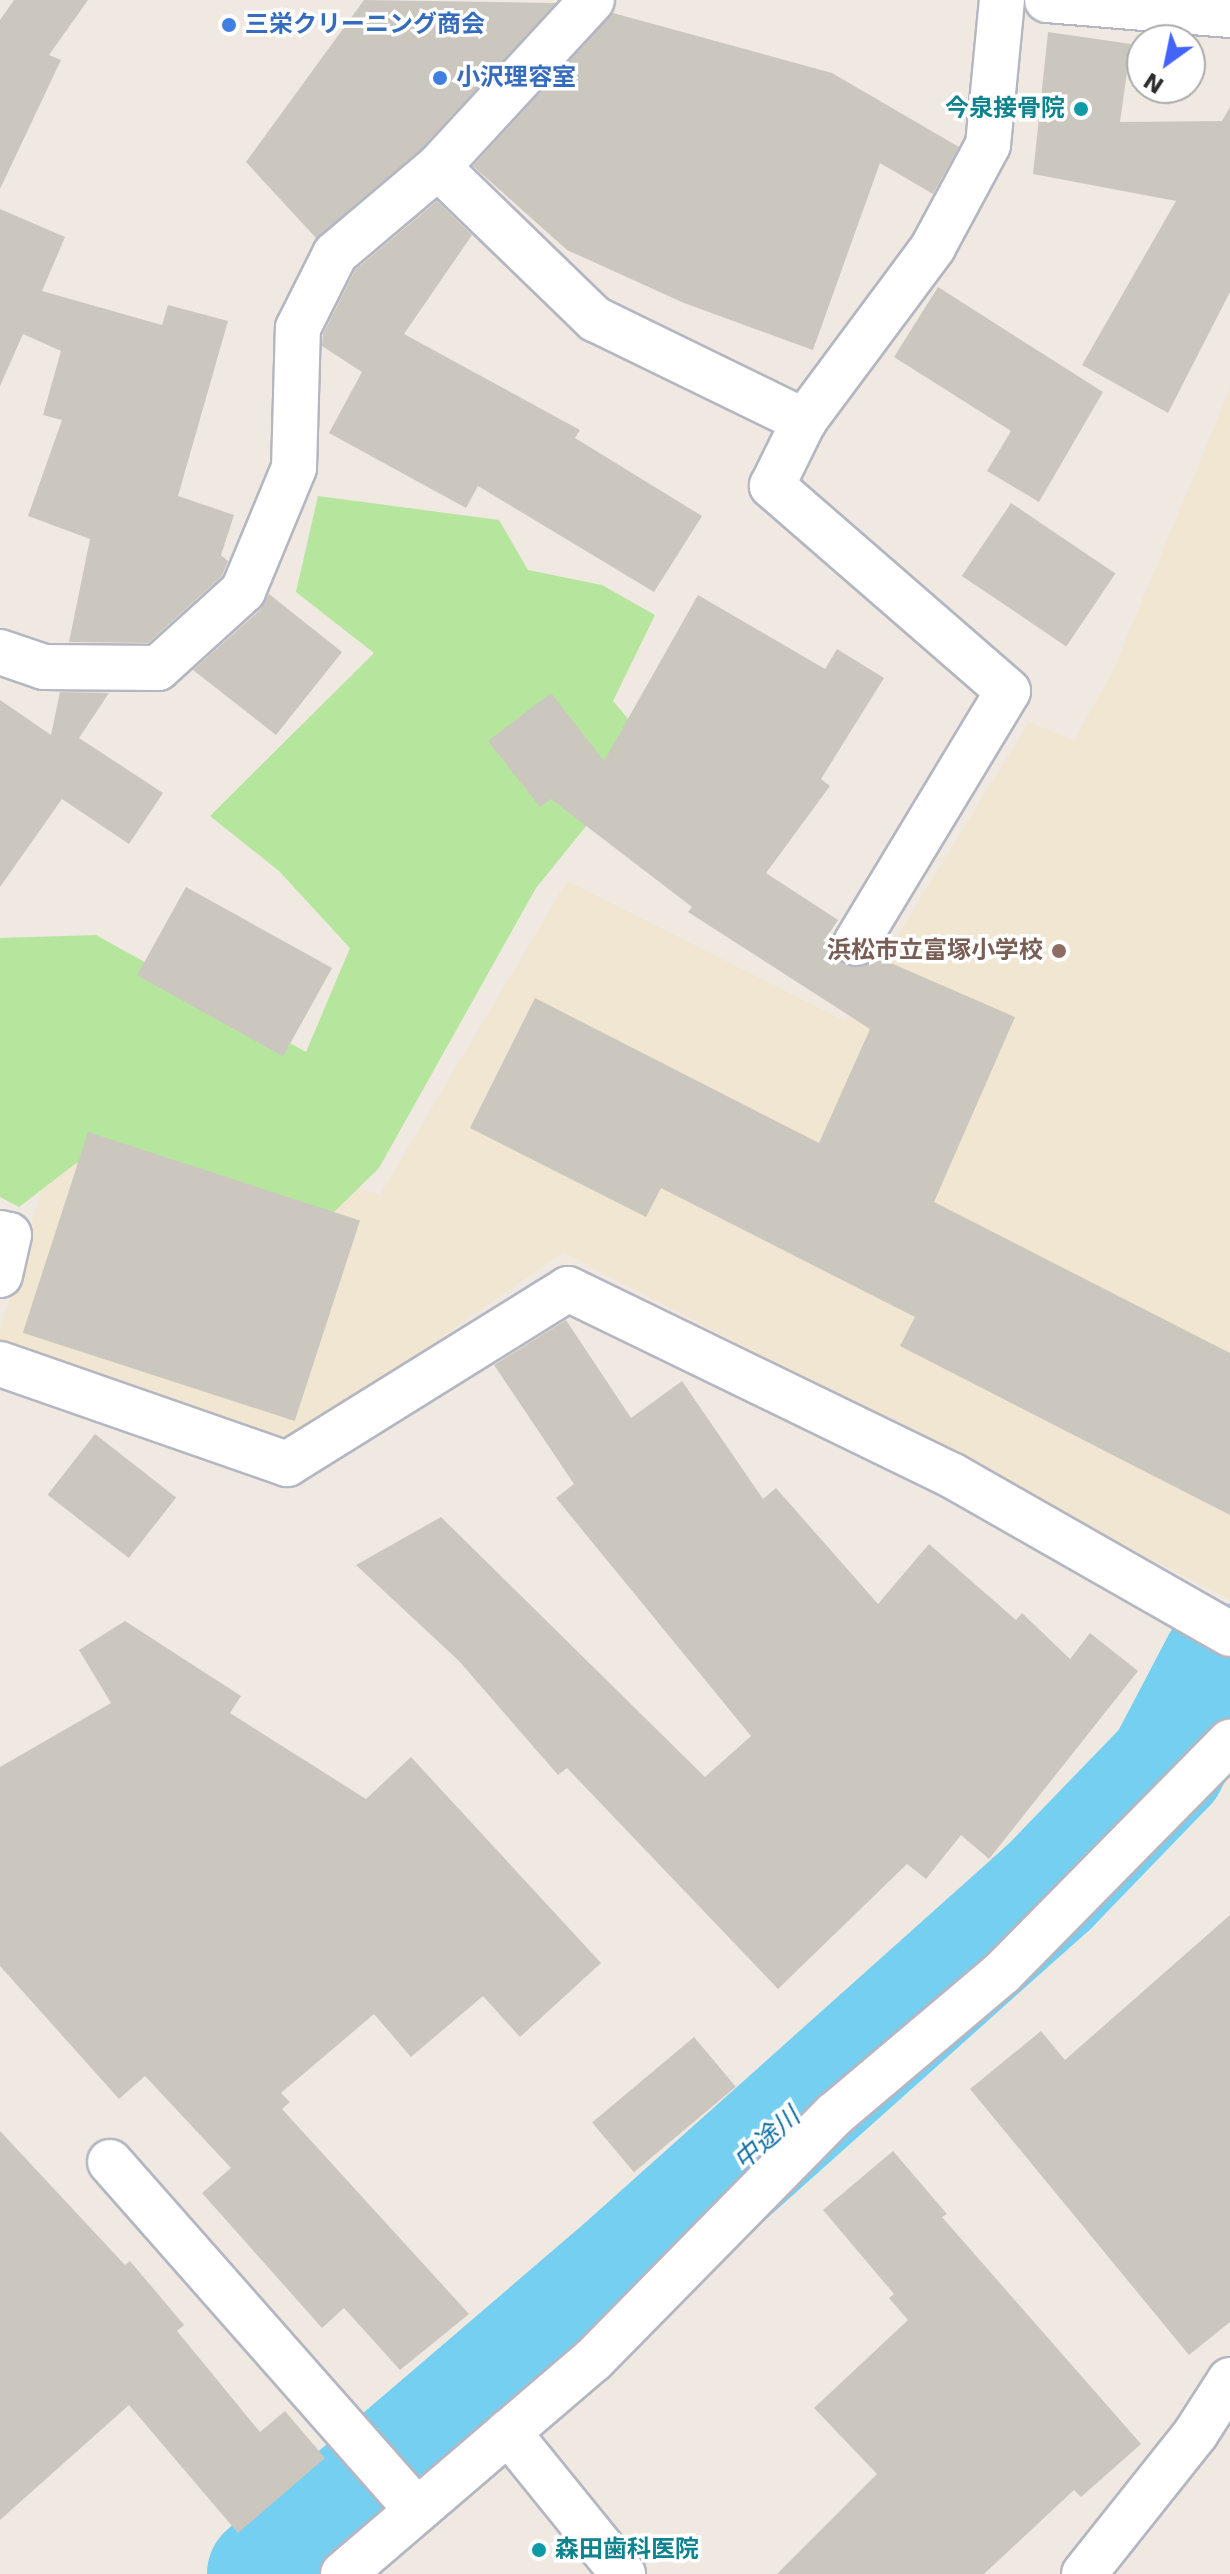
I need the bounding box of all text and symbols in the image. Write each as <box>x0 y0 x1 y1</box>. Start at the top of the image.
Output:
place label: 三栄クリーニング商会 <box>245 11 485 39</box>
marker: 三栄クリーニング商会 <box>220 16 238 34</box>
north arrow <box>1126 24 1206 104</box>
place label: 小沢理容室 <box>456 64 576 92</box>
text: N <box>1139 67 1168 98</box>
marker: 小沢理容室 <box>431 69 449 87</box>
place label: 今泉接骨院 <box>945 95 1065 123</box>
marker: 今泉接骨院 <box>1072 100 1090 118</box>
place label: 浜松市立富塚小学校 <box>827 937 1043 965</box>
marker: 浜松市立富塚小学校 <box>1050 942 1068 960</box>
water label: 中途川 <box>728 2101 806 2177</box>
place label: 森田歯科医院 <box>555 2536 699 2564</box>
marker: 森田歯科医院 <box>530 2541 548 2559</box>

